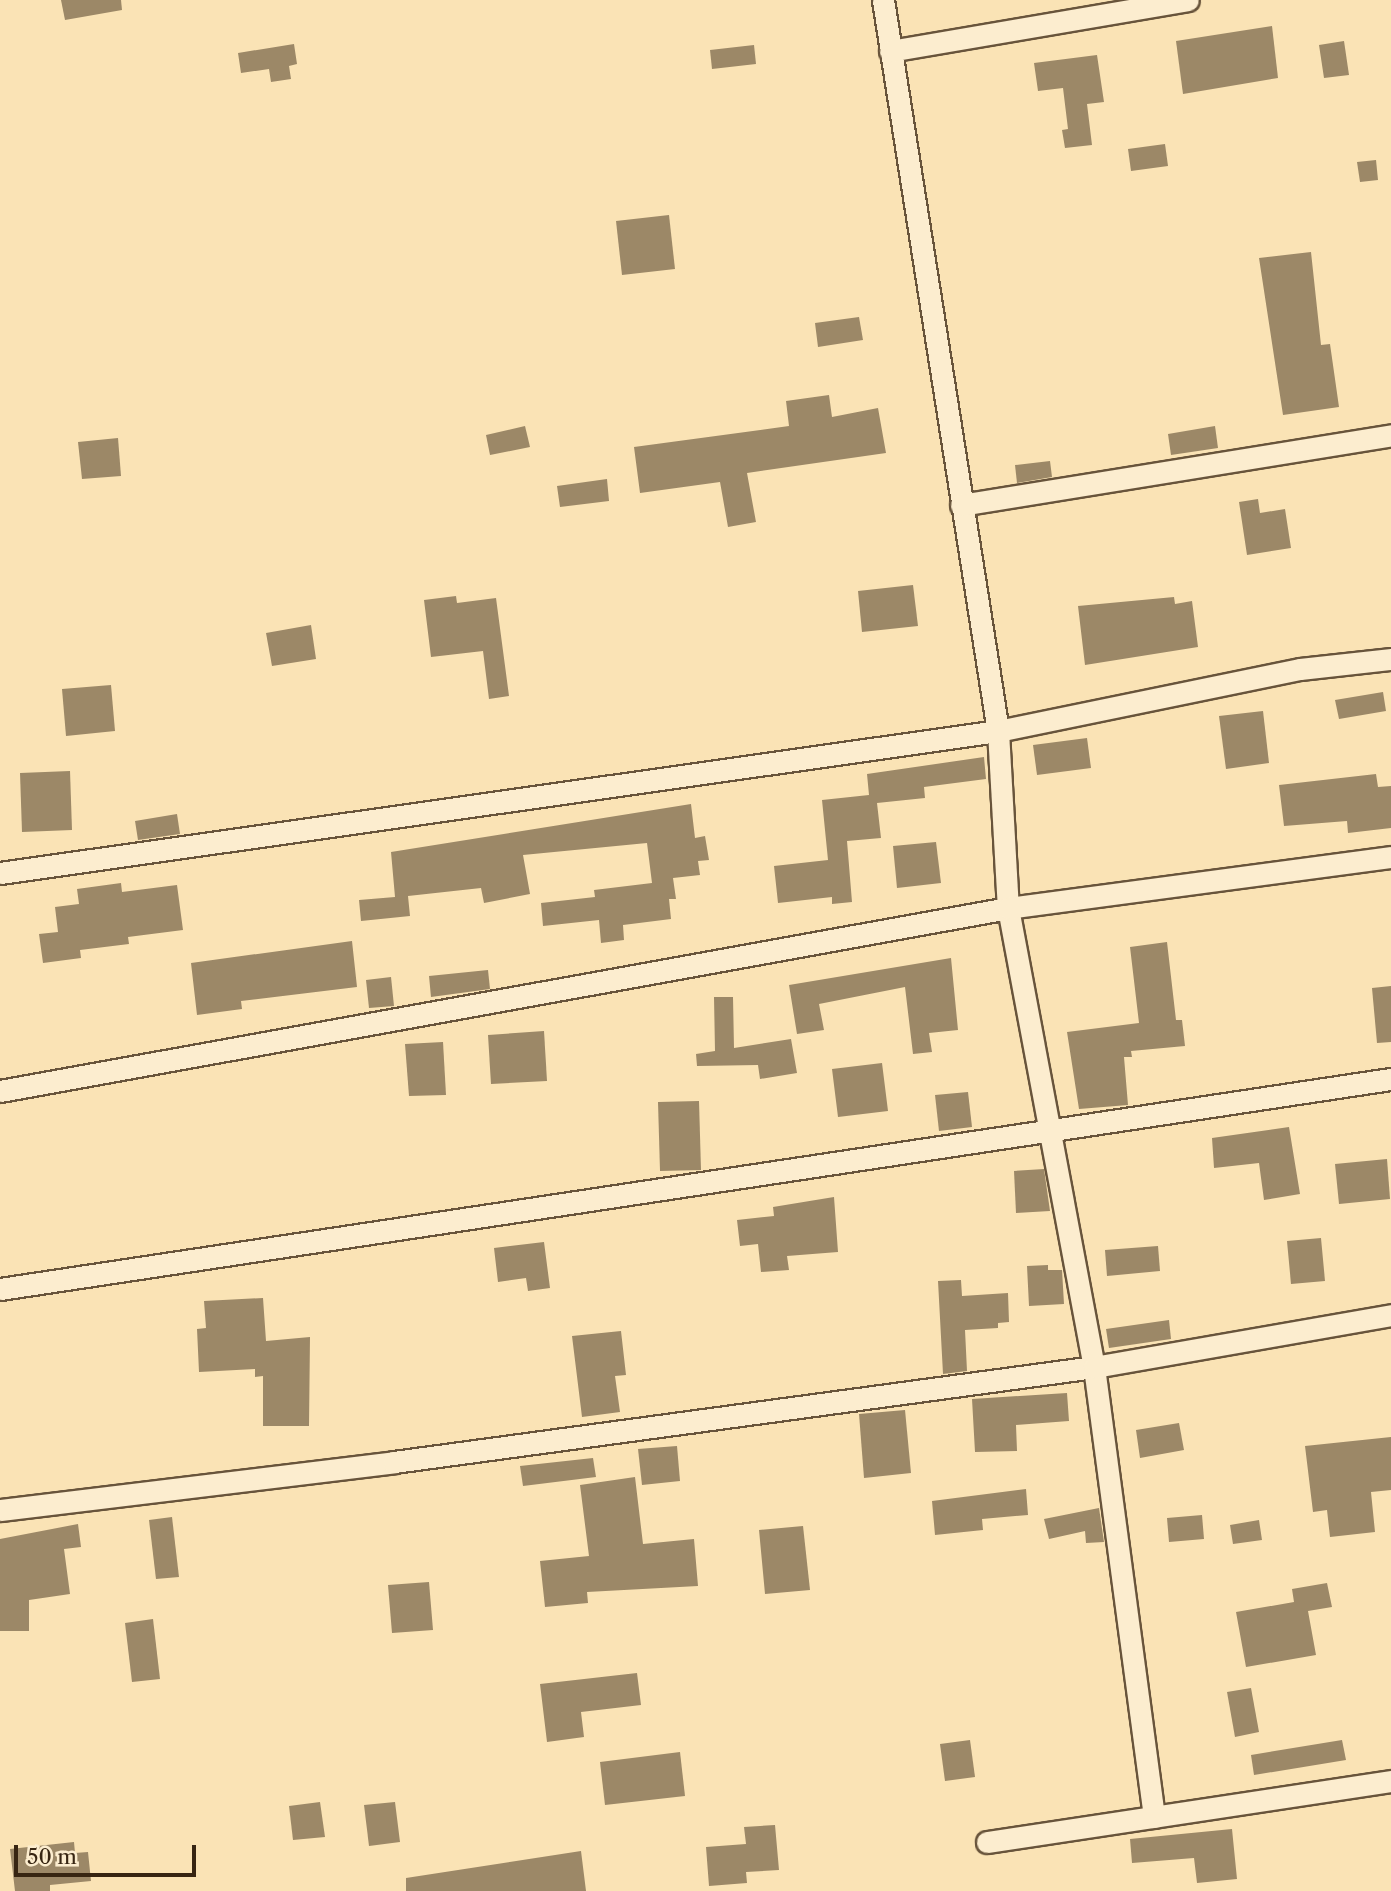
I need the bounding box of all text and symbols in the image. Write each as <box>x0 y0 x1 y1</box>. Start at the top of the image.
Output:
scale bar <box>18 1832 200 1876</box>
text: 50 m <box>27 1844 77 1869</box>

